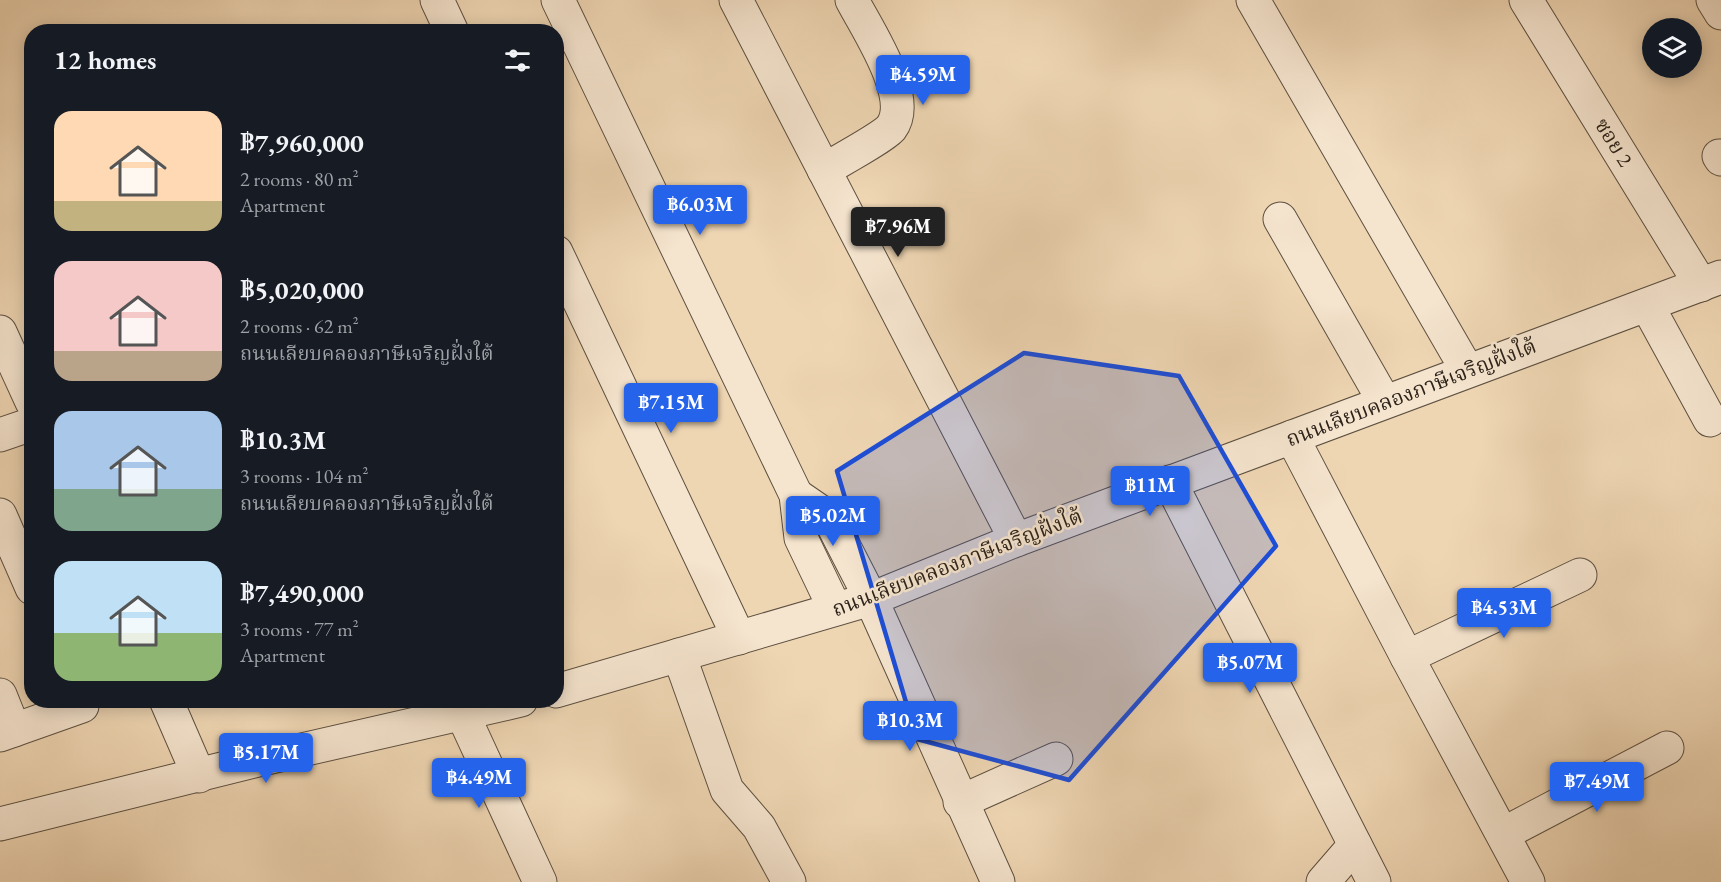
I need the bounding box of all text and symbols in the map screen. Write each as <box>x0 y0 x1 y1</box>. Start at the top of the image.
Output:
map controls <box>1642 18 1702 78</box>
button: layers <box>1642 18 1702 78</box>
text: 12 homes <box>54 43 156 77</box>
icon: filters <box>501 44 534 77</box>
pin: ฿4.59M <box>874 55 972 106</box>
text: ฿4.59M <box>890 61 956 87</box>
street label: ซอย 2 <box>1589 113 1639 171</box>
text: ฿7,960,000 <box>240 126 364 160</box>
icon: home <box>102 135 174 207</box>
text: 2 rooms · 80 m² <box>240 166 359 192</box>
pin: ฿6.03M <box>651 185 749 236</box>
text: ฿6.03M <box>667 191 733 217</box>
text: Apartment <box>240 192 325 218</box>
pin: ฿7.96M <box>849 207 947 258</box>
text: ฿7.96M <box>865 213 931 239</box>
text: ฿5,020,000 <box>240 273 364 307</box>
icon: home <box>102 285 174 357</box>
text: 2 rooms · 62 m² <box>240 313 359 339</box>
street label: ถนนเลียบคลองภาษีเจริญฝั่งใต้ <box>1281 330 1540 452</box>
text: ถนนเลียบคลองภาษีเจริญฝั่งใต้ <box>240 340 493 366</box>
pin: ฿7.15M <box>622 383 720 434</box>
text: ฿7.15M <box>638 389 704 415</box>
text: ฿10.3M <box>240 423 326 457</box>
icon: home <box>102 435 174 507</box>
text: 3 rooms · 104 m² <box>240 463 368 489</box>
pin: ฿11M <box>1114 466 1186 517</box>
text: ฿11M <box>1125 472 1175 498</box>
text: ถนนเลียบคลองภาษีเจริญฝั่งใต้ <box>240 490 493 516</box>
pin: ฿5.02M <box>784 496 882 547</box>
street label: ถนนเลียบคลองภาษีเจริญฝั่งใต้ <box>827 500 1086 622</box>
text: ฿5.02M <box>800 502 866 528</box>
text: ฿7,490,000 <box>240 576 364 610</box>
icon: home <box>102 585 174 657</box>
pin: ฿4.53M <box>1455 588 1553 639</box>
text: ฿4.53M <box>1471 594 1537 620</box>
text: 3 rooms · 77 m² <box>240 616 359 642</box>
text: Apartment <box>240 642 325 668</box>
pin: ฿5.07M <box>1201 643 1299 694</box>
text: ฿5.07M <box>1217 649 1283 675</box>
pin: ฿10.3M <box>861 701 959 752</box>
text: ฿10.3M <box>877 707 943 733</box>
pin: ฿5.17M <box>217 733 315 784</box>
text: ฿5.17M <box>233 739 299 765</box>
pin: ฿4.49M <box>430 758 528 809</box>
pin: ฿7.49M <box>1548 762 1646 813</box>
text: ฿4.49M <box>446 764 512 790</box>
text: ฿7.49M <box>1564 768 1630 794</box>

